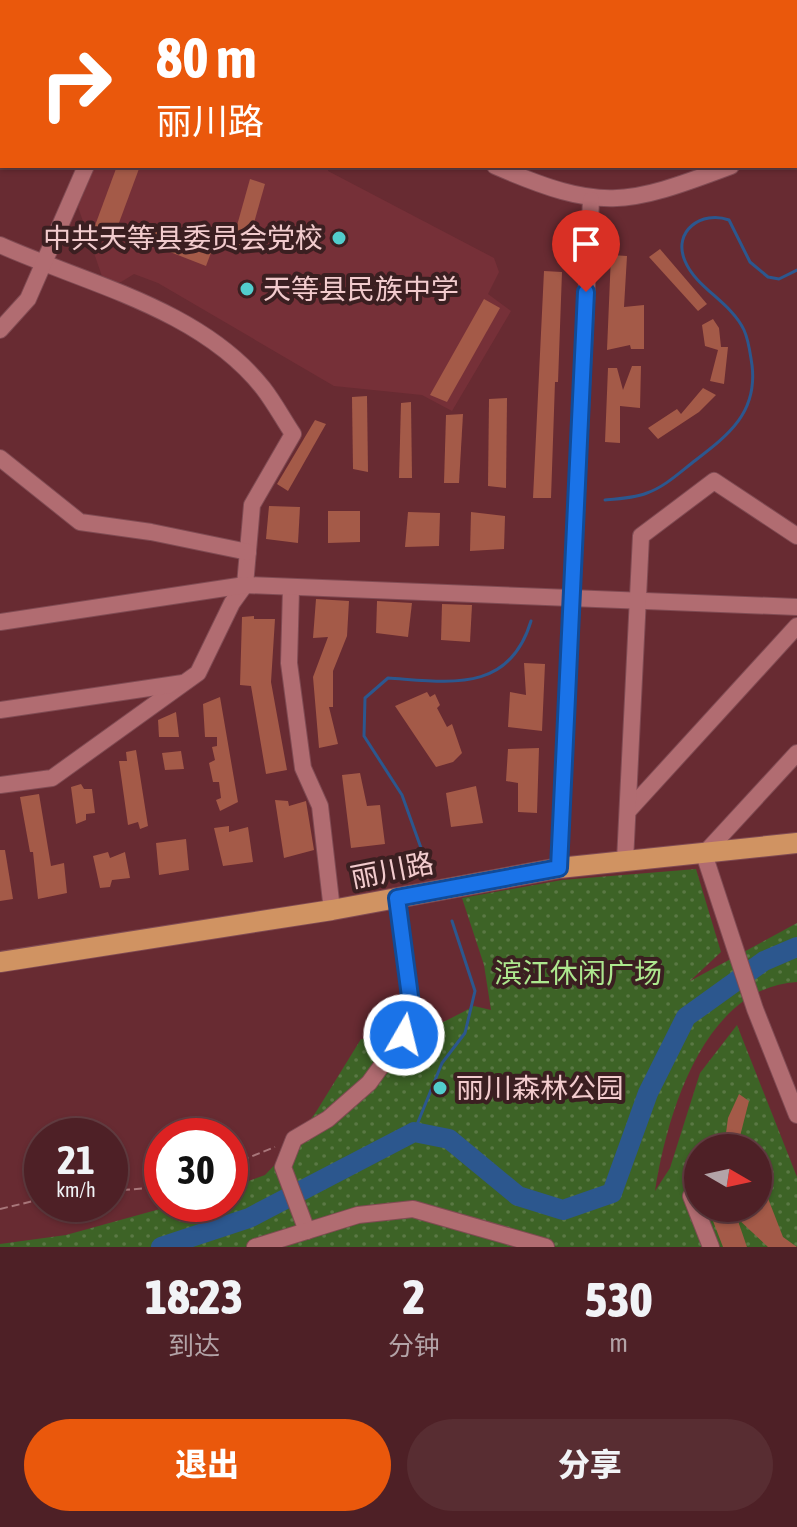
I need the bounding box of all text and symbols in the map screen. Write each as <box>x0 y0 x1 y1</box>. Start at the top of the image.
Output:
text: 80 m <box>156 26 257 90</box>
icon: right <box>24 32 128 136</box>
text: 丽川路 <box>156 100 264 142</box>
pin <box>552 210 620 292</box>
place label: 中共天等县委员会党校 <box>43 222 323 254</box>
icon: arrive <box>564 222 608 266</box>
marker: 中共天等县委员会党校 <box>330 229 348 247</box>
place label: 天等县民族中学 <box>263 273 459 305</box>
marker: 天等县民族中学 <box>238 280 256 298</box>
street label: 丽川路 <box>348 846 436 894</box>
park label: 滨江休闲广场 <box>494 957 662 989</box>
position arrow <box>362 993 446 1077</box>
place label: 丽川森林公园 <box>456 1072 624 1104</box>
marker: 丽川森林公园 <box>431 1079 449 1097</box>
speed limit sign: 30 <box>144 1118 248 1222</box>
north arrow <box>684 1134 772 1222</box>
map controls <box>684 1134 772 1222</box>
text: 21 <box>57 1137 95 1182</box>
text: km/h <box>56 1178 96 1201</box>
text: 18:23 <box>145 1269 243 1324</box>
text: 2 <box>403 1269 425 1324</box>
text: 530 <box>585 1272 652 1327</box>
text: m <box>609 1328 628 1358</box>
text: 到达 <box>168 1331 220 1361</box>
text: 分钟 <box>388 1331 440 1361</box>
button: 退出 <box>24 1419 391 1511</box>
button: 分享 <box>407 1419 773 1511</box>

